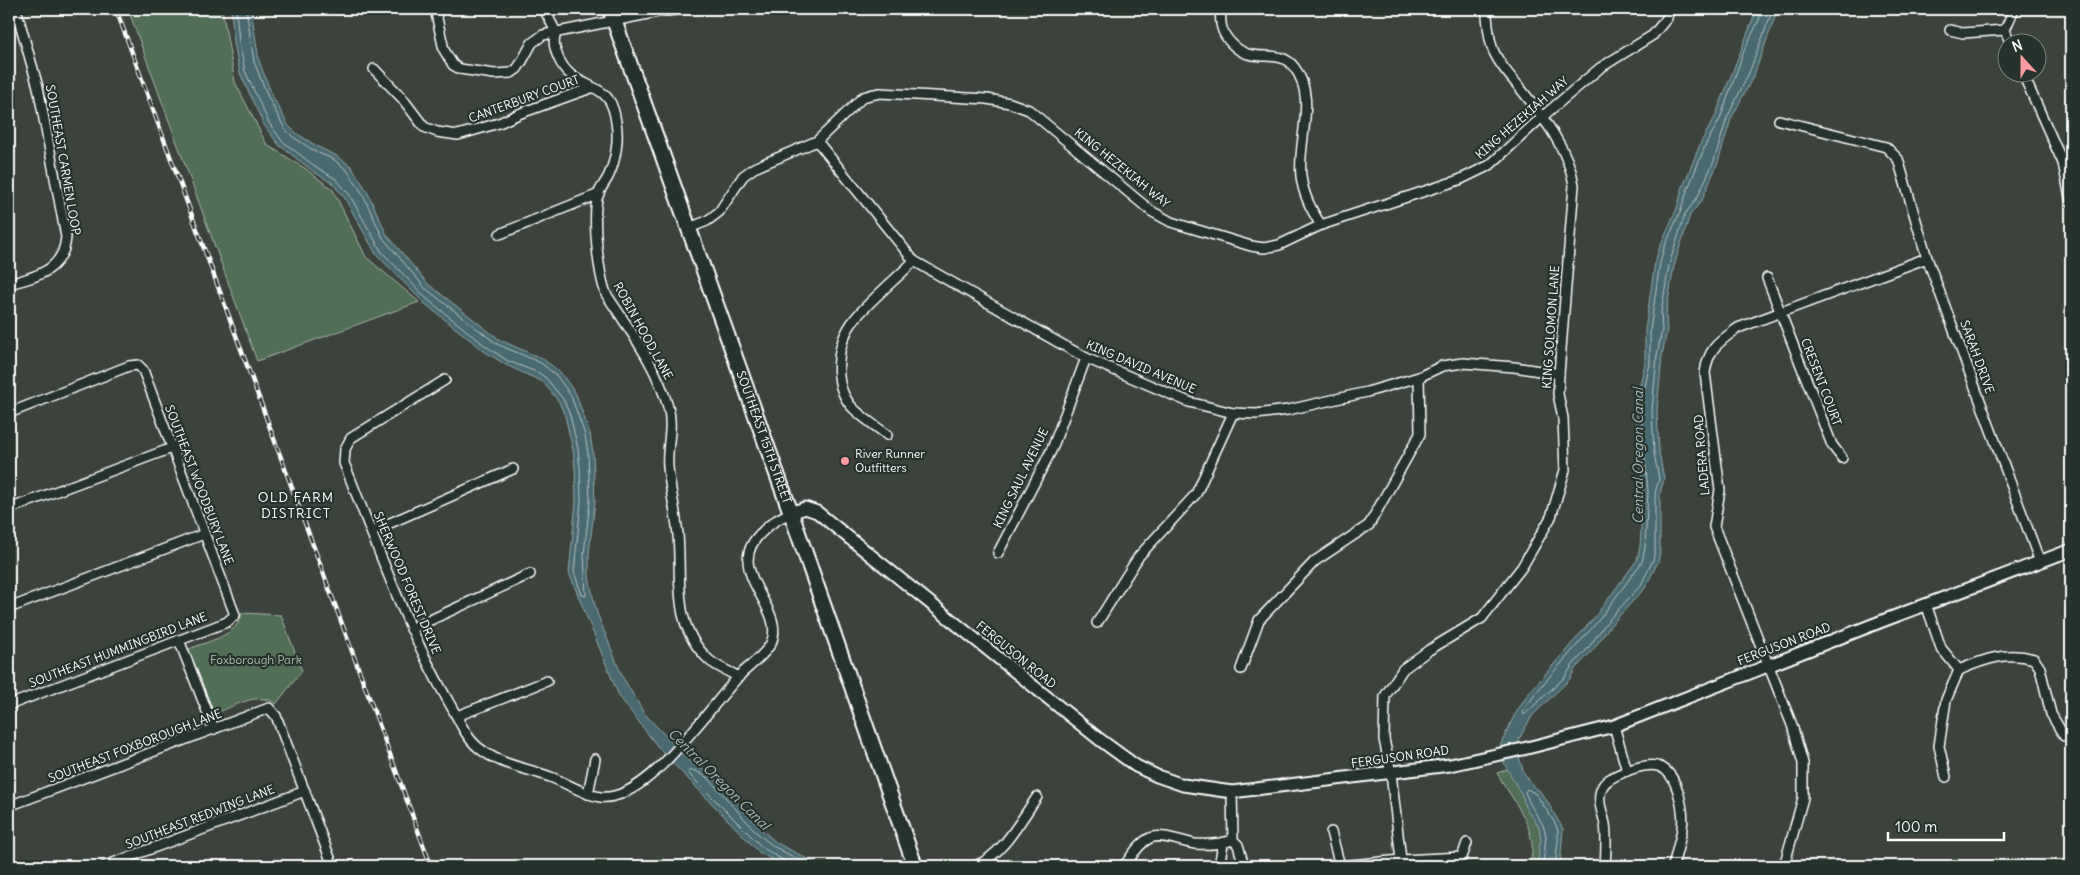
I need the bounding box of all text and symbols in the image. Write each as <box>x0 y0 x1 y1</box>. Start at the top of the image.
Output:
north arrow <box>1998 32 2048 82</box>
text: N <box>2010 36 2025 56</box>
street label: CANTERBURY COURT <box>466 72 581 126</box>
street label: KING HEZEKIAH WAY <box>1472 73 1571 162</box>
street label: SOUTHEAST CARMEN LOOP <box>43 83 84 236</box>
street label: KING HEZEKIAH WAY <box>1072 125 1173 211</box>
street label: KING SOLOMON LANE <box>1539 265 1562 389</box>
street label: ROBIN HOOD LANE <box>610 279 676 382</box>
street label: SARAH DRIVE <box>1957 318 1998 396</box>
street label: CRESENT COURT <box>1798 336 1845 428</box>
street label: KING DAVID AVENUE <box>1084 337 1198 396</box>
street label: SOUTHEAST 15TH STREET <box>734 369 795 506</box>
water label: Central Oregon Canal <box>1629 386 1647 524</box>
street label: SOUTHEAST WOODBURY LANE <box>162 403 237 567</box>
street label: LADERA ROAD <box>1690 414 1713 496</box>
street label: KING SAUL AVENUE <box>990 425 1051 530</box>
place label: River Runner Outfitters <box>855 446 925 475</box>
marker: River Runner Outfitters <box>839 455 851 467</box>
district label: OLD FARM DISTRICT <box>258 488 334 522</box>
street label: SHERWOOD FOREST DRIVE <box>371 509 444 656</box>
street label: SOUTHEAST HUMMINGBIRD LANE <box>27 609 209 691</box>
street label: FERGUSON ROAD <box>973 618 1059 691</box>
street label: FERGUSON ROAD <box>1735 619 1832 668</box>
park label: Foxborough Park <box>210 652 302 667</box>
street label: SOUTHEAST FOXBOROUGH LANE <box>46 705 224 786</box>
water label: Central Oregon Canal <box>664 724 775 835</box>
street label: FERGUSON ROAD <box>1350 742 1450 771</box>
street label: SOUTHEAST REDWING LANE <box>123 781 276 852</box>
scale bar <box>1888 810 2004 842</box>
text: 100 m <box>1895 817 1937 836</box>

